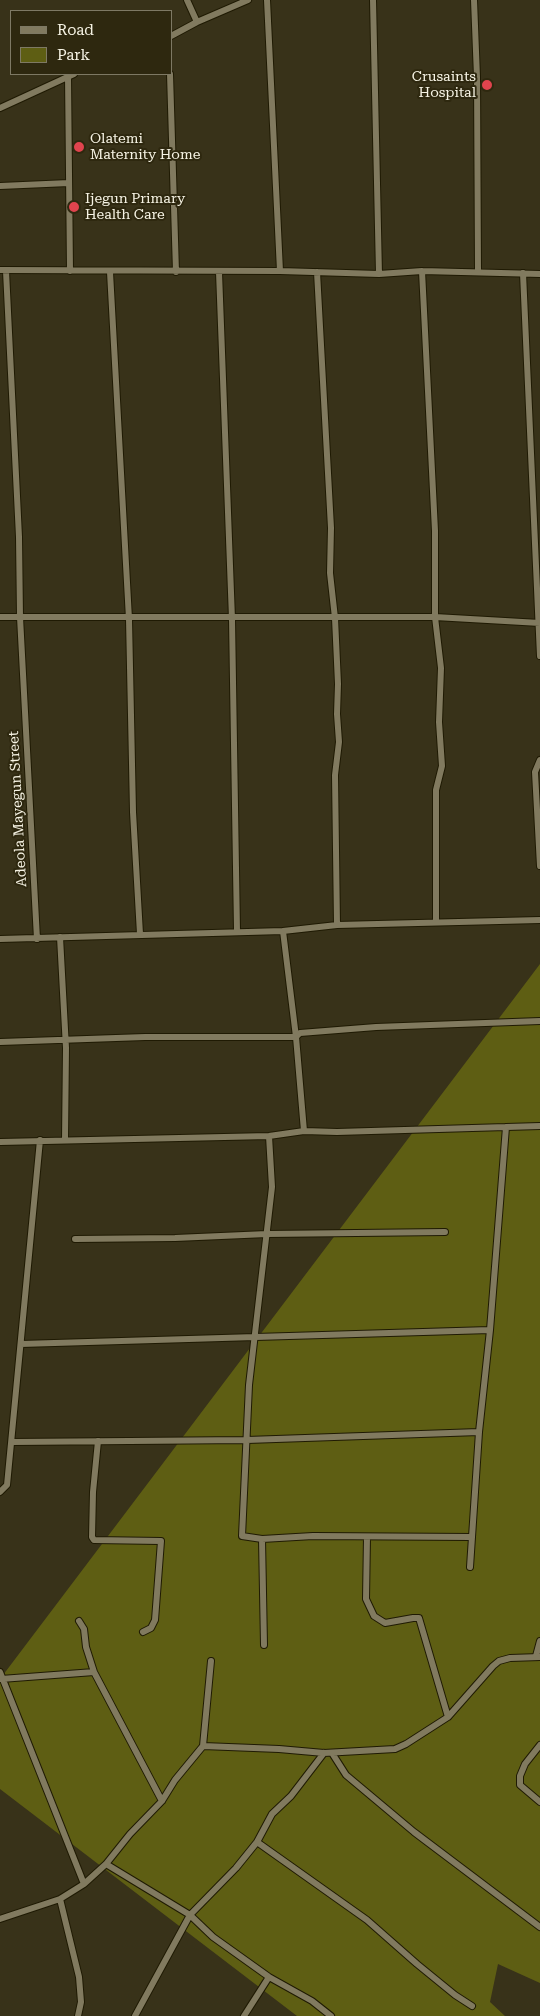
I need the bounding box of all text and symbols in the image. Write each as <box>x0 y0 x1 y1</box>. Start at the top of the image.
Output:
legend <box>10 10 172 75</box>
text: Road <box>57 21 94 39</box>
text: Park <box>57 46 90 64</box>
place label: Crusaints Hospital <box>412 69 476 102</box>
marker: Crusaints Hospital <box>480 78 494 92</box>
place label: Olatemi Maternity Home <box>90 131 200 164</box>
marker: Olatemi Maternity Home <box>72 140 86 154</box>
place label: Ijegun Primary Health Care <box>85 191 185 223</box>
marker: Ijegun Primary Health Care <box>67 200 81 214</box>
street label: Adeola Mayegun Street <box>6 731 30 887</box>

